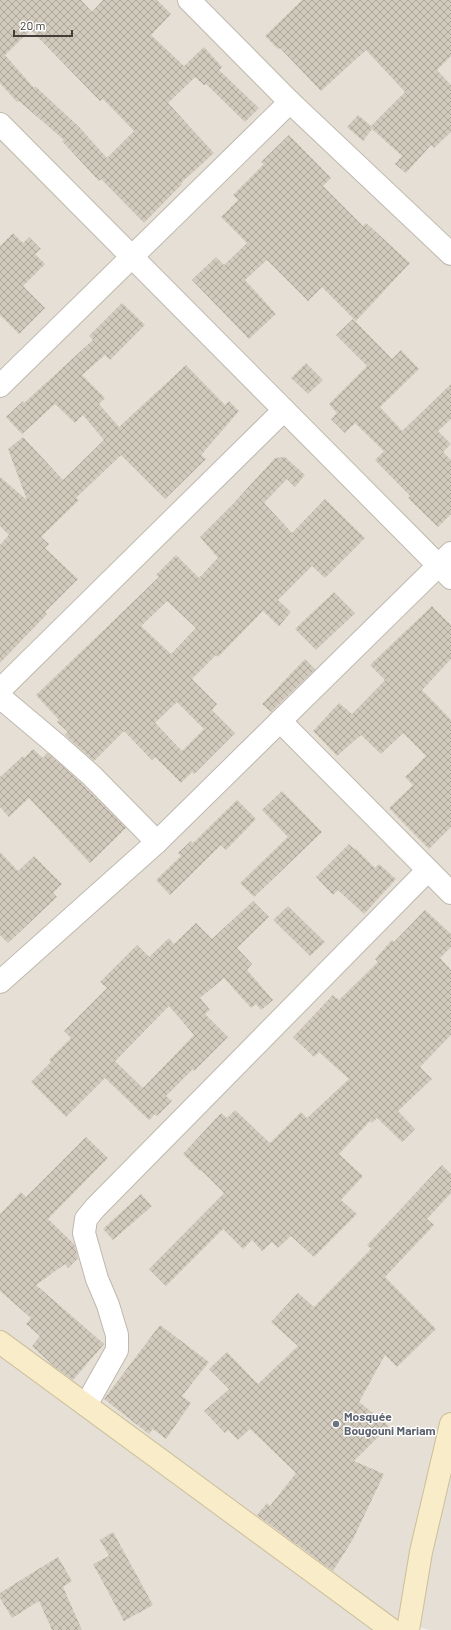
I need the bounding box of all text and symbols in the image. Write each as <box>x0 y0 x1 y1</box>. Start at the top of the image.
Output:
scale bar <box>14 12 72 38</box>
text: 20 m <box>20 18 46 32</box>
place label: Mosquée Bougouni Mariam <box>344 1409 436 1437</box>
marker: Mosquée Bougouni Mariam <box>331 1419 341 1429</box>

